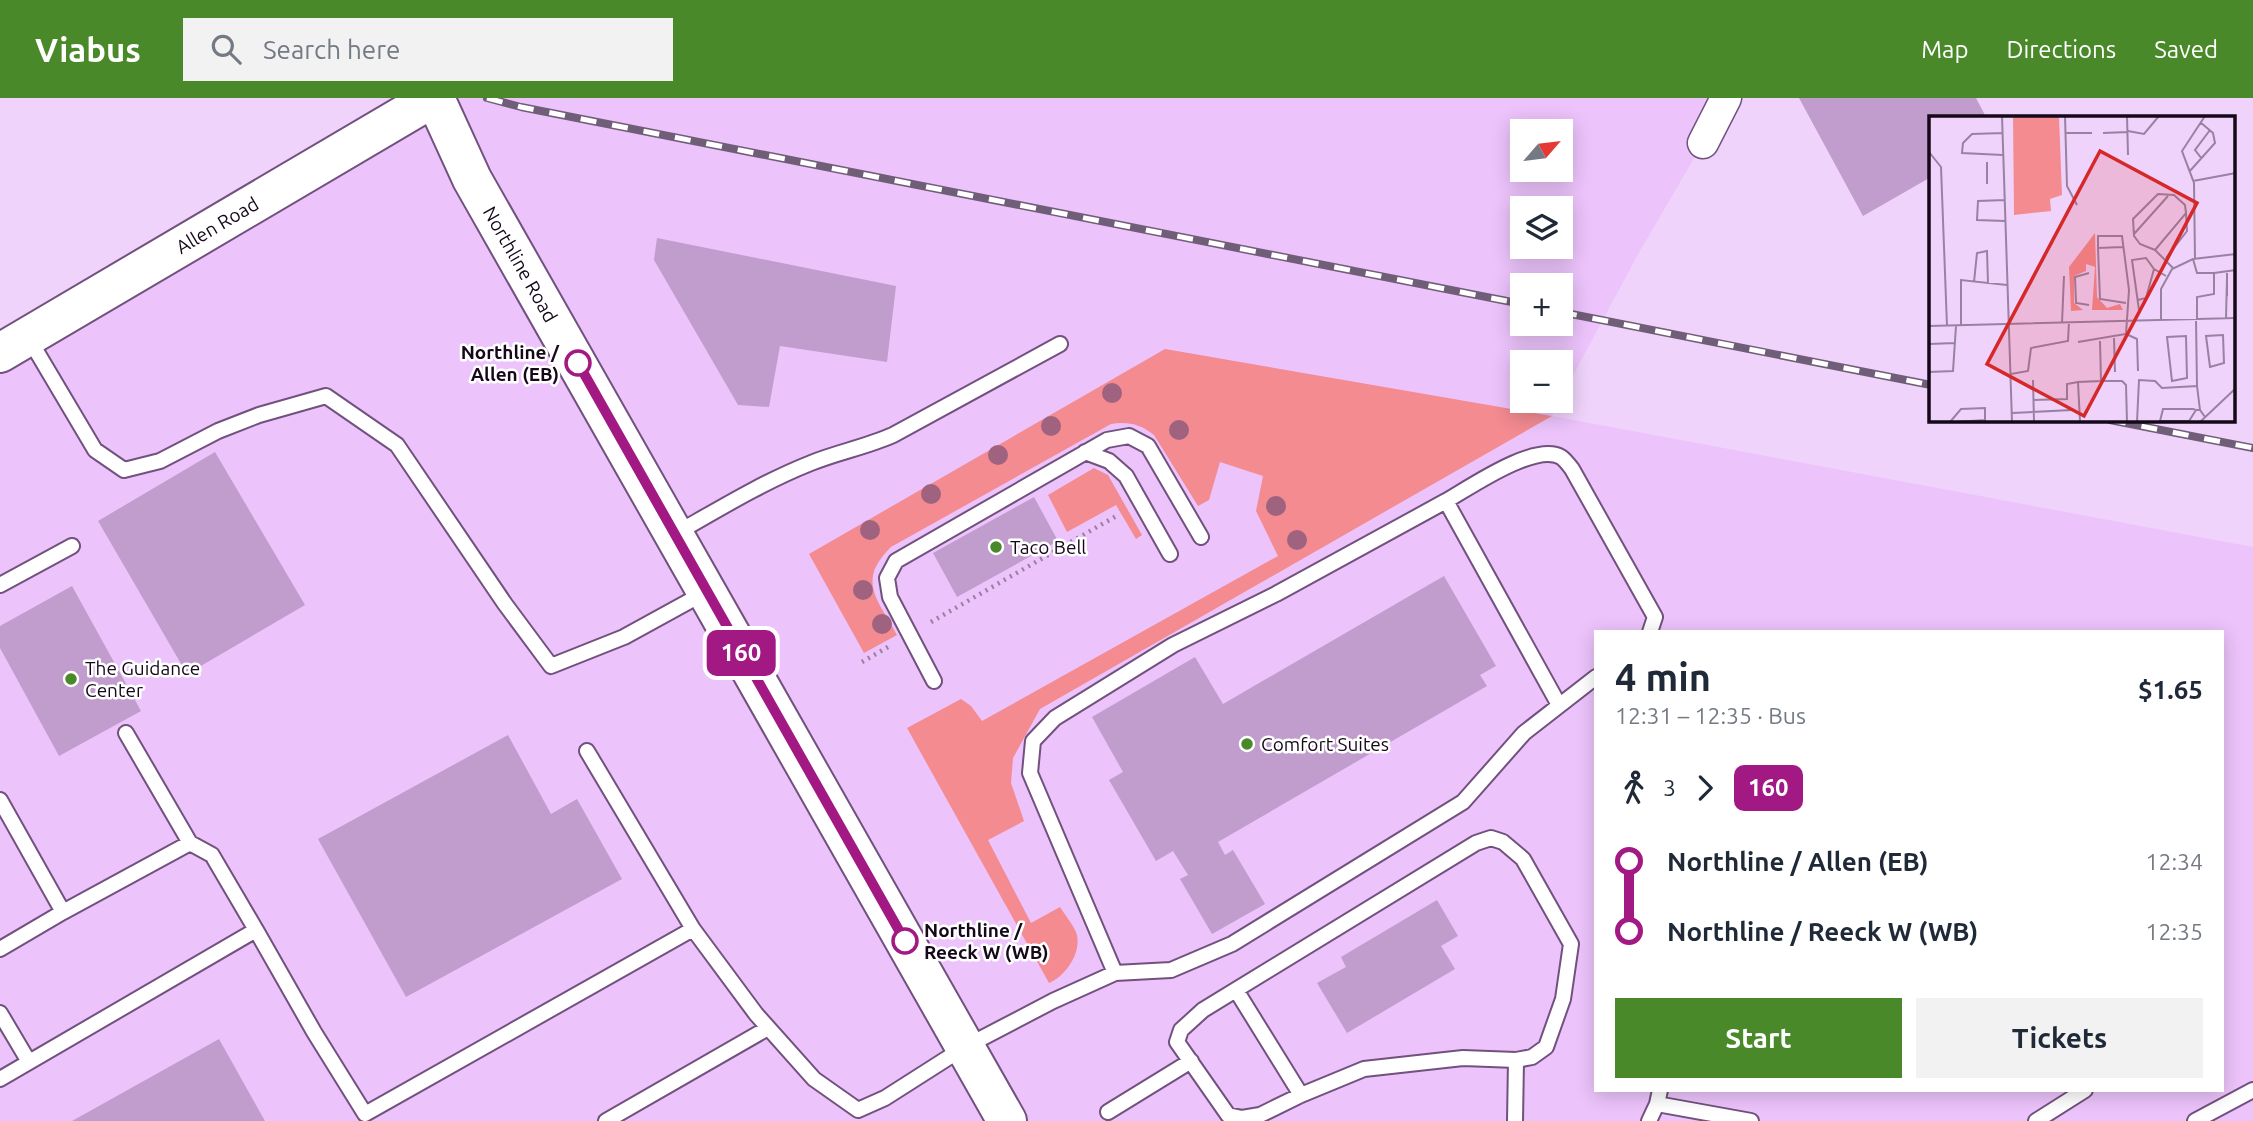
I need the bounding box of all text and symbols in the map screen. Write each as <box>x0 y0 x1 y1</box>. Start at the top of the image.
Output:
search box <box>183 18 673 81</box>
icon: search <box>207 30 245 68</box>
text: Viabus <box>35 31 141 68</box>
text: Search here <box>263 35 400 64</box>
text: Map <box>1921 36 1968 63</box>
text: Directions <box>2006 36 2116 63</box>
text: Saved <box>2154 36 2218 63</box>
inset map <box>1929 116 2236 422</box>
north arrow <box>1510 119 1573 182</box>
map controls <box>1510 119 1573 413</box>
street label: Allen Road <box>172 192 262 258</box>
button: layers <box>1510 196 1573 259</box>
street label: Northline Road <box>479 202 562 326</box>
button: + <box>1510 273 1573 336</box>
place label: Northline / Allen (EB) <box>461 341 560 385</box>
marker: Northline / Allen (EB) <box>565 350 591 376</box>
button: − <box>1510 350 1573 413</box>
place label: Taco Bell <box>1010 536 1086 558</box>
marker: Taco Bell <box>988 539 1004 555</box>
line badge: 160 <box>701 630 781 676</box>
text: 160 <box>721 639 761 666</box>
text: 4 min <box>1615 656 1711 698</box>
place label: The Guidance Center <box>85 657 200 701</box>
marker: The Guidance Center <box>63 671 79 687</box>
text: $1.65 <box>2138 675 2203 704</box>
text: 12:31 – 12:35 · Bus <box>1615 703 1806 728</box>
place label: Comfort Suites <box>1261 733 1389 755</box>
marker: Comfort Suites <box>1239 736 1255 752</box>
icon: walk <box>1615 769 1653 807</box>
icon: forward <box>1686 769 1724 807</box>
text: 160 <box>1748 774 1789 801</box>
text: 3 <box>1663 775 1676 800</box>
text: Northline / Allen (EB) <box>1667 847 1928 876</box>
text: 12:34 <box>2145 849 2203 874</box>
text: Northline / Reeck W (WB) <box>1667 917 1978 946</box>
place label: Northline / Reeck W (WB) <box>924 919 1049 963</box>
text: 12:35 <box>2145 919 2203 944</box>
marker: Northline / Reeck W (WB) <box>892 928 918 954</box>
button: Start <box>1615 998 1902 1078</box>
button: Tickets <box>1916 998 2203 1078</box>

